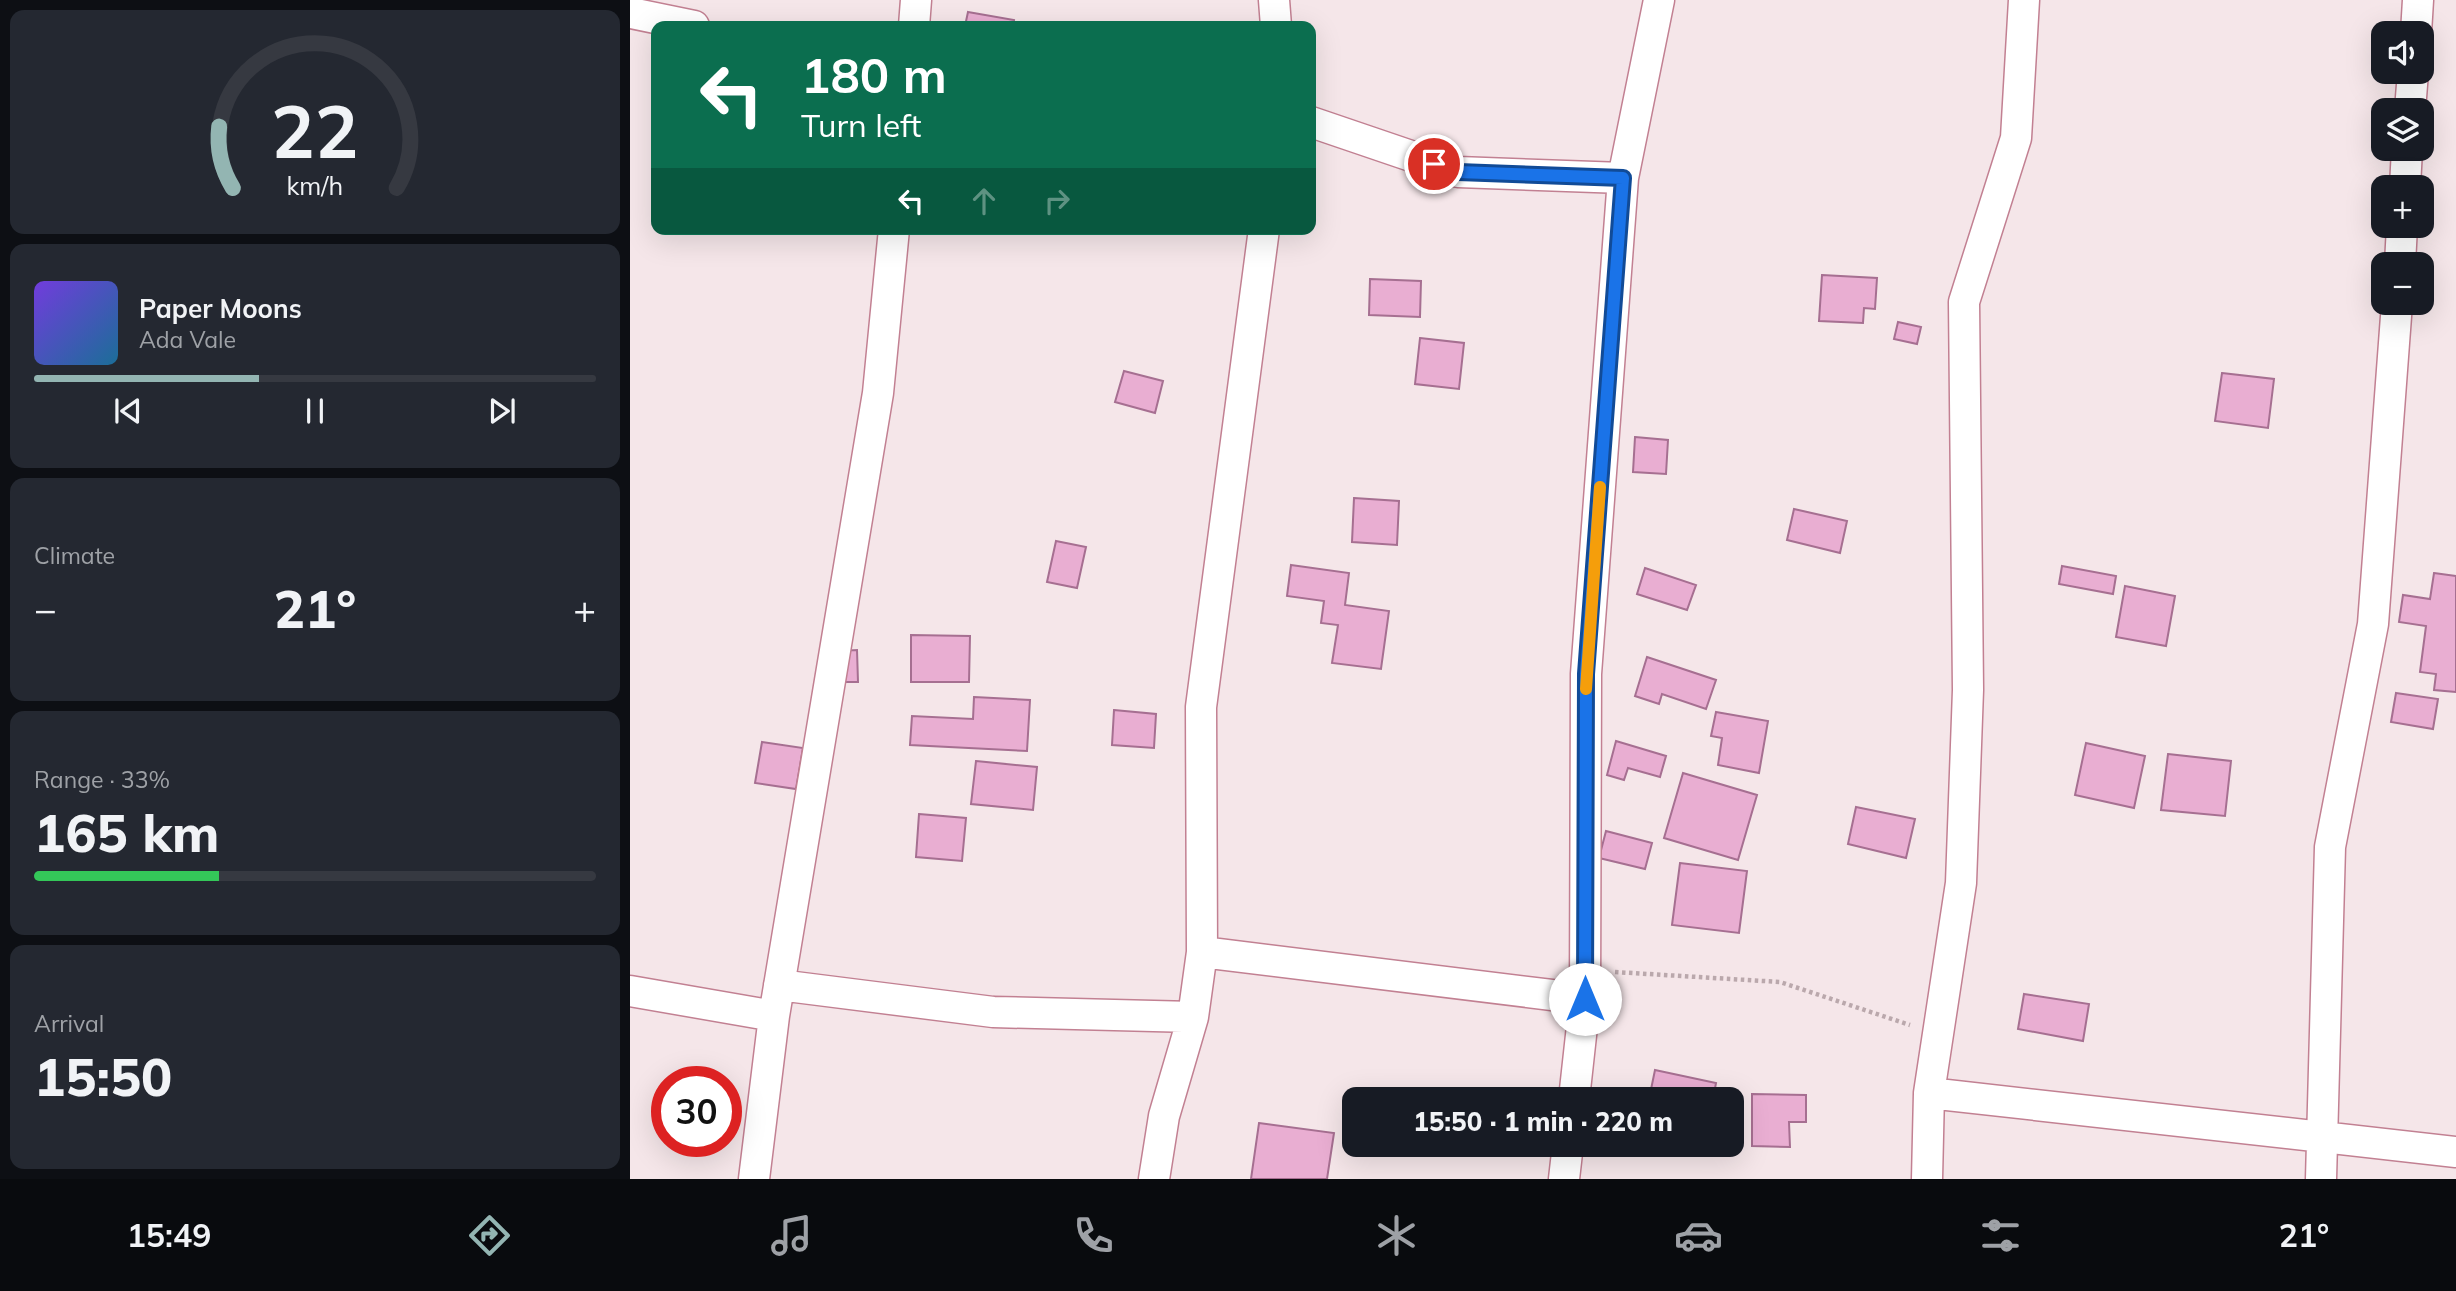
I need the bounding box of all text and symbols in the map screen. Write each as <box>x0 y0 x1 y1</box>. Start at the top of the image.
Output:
map controls <box>2371 21 2434 315</box>
button: sound <box>2371 21 2434 84</box>
text: 180 m <box>801 44 947 105</box>
icon: left <box>686 49 777 140</box>
text: 22 <box>271 85 359 176</box>
button: layers <box>2371 98 2434 161</box>
text: Turn left <box>801 105 921 145</box>
pin <box>1404 134 1464 194</box>
icon: arrive <box>1415 145 1453 183</box>
text: km/h <box>287 170 343 201</box>
button: + <box>2371 175 2434 238</box>
icon: left <box>892 182 930 220</box>
icon: ahead <box>965 182 1003 220</box>
icon: right <box>1038 182 1076 220</box>
button: − <box>2371 252 2434 315</box>
text: Paper Moons <box>139 292 302 325</box>
text: Ada Vale <box>139 325 236 354</box>
icon: previous <box>109 392 147 430</box>
icon: pause <box>296 392 334 430</box>
icon: next <box>483 392 521 430</box>
text: Climate <box>34 541 115 570</box>
text: 21° <box>274 576 356 641</box>
text: − <box>34 585 57 633</box>
text: + <box>573 585 596 633</box>
text: Range · 33% <box>34 765 170 794</box>
text: 165 km <box>34 800 219 865</box>
position arrow <box>1548 962 1622 1036</box>
text: Arrival <box>34 1009 104 1038</box>
text: 15:50 <box>34 1044 172 1109</box>
speed limit sign: 30 <box>651 1066 742 1157</box>
text: 15:50 · 1 min · 220 m <box>1413 1105 1673 1138</box>
icon: directions <box>465 1211 514 1260</box>
icon: music <box>767 1211 816 1260</box>
icon: phone <box>1069 1211 1118 1260</box>
icon: climate <box>1372 1211 1421 1260</box>
icon: car <box>1674 1211 1723 1260</box>
icon: filters <box>1976 1211 2025 1260</box>
text: 15:49 <box>127 1215 211 1255</box>
text: 21° <box>2279 1215 2329 1255</box>

